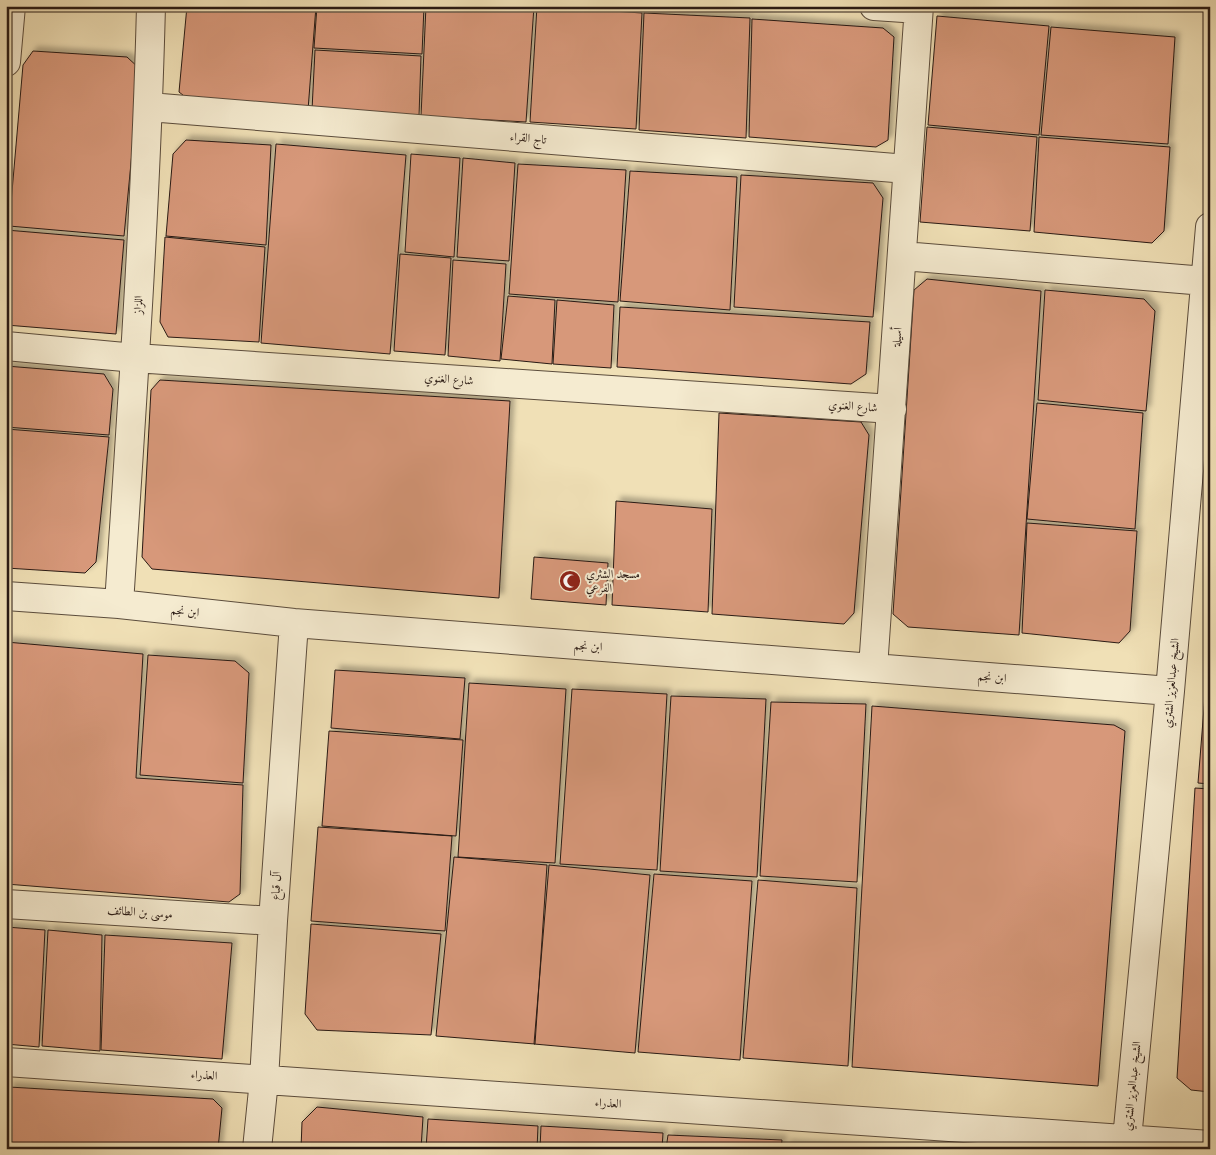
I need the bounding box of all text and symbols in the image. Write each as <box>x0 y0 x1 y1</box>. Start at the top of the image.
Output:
street label: تاج القراء <box>509 128 548 151</box>
street label: اللزاز <box>129 295 146 316</box>
street label: أسيلة <box>888 326 905 348</box>
street label: شارع الغنوي <box>424 369 474 392</box>
street label: شارع الغنوي <box>828 396 878 419</box>
place label: مسجد الشثري الفرعي <box>586 566 640 598</box>
mosque icon: مسجد الشثري الفرعي <box>558 569 582 593</box>
street label: ابن نجم <box>170 602 201 623</box>
street label: ابن نجم <box>573 637 603 658</box>
street label: الشيخ عبدالعزيز الشتري <box>1159 637 1186 729</box>
street label: ابن نجم <box>977 668 1007 689</box>
street label: آل قباع <box>267 870 288 901</box>
street label: موسى بن الطائف <box>107 902 173 923</box>
street label: الشيخ عبدالعزيز الشتري <box>1119 1040 1148 1132</box>
street label: العذراء <box>190 1066 218 1083</box>
street label: العذراء <box>594 1094 622 1111</box>

